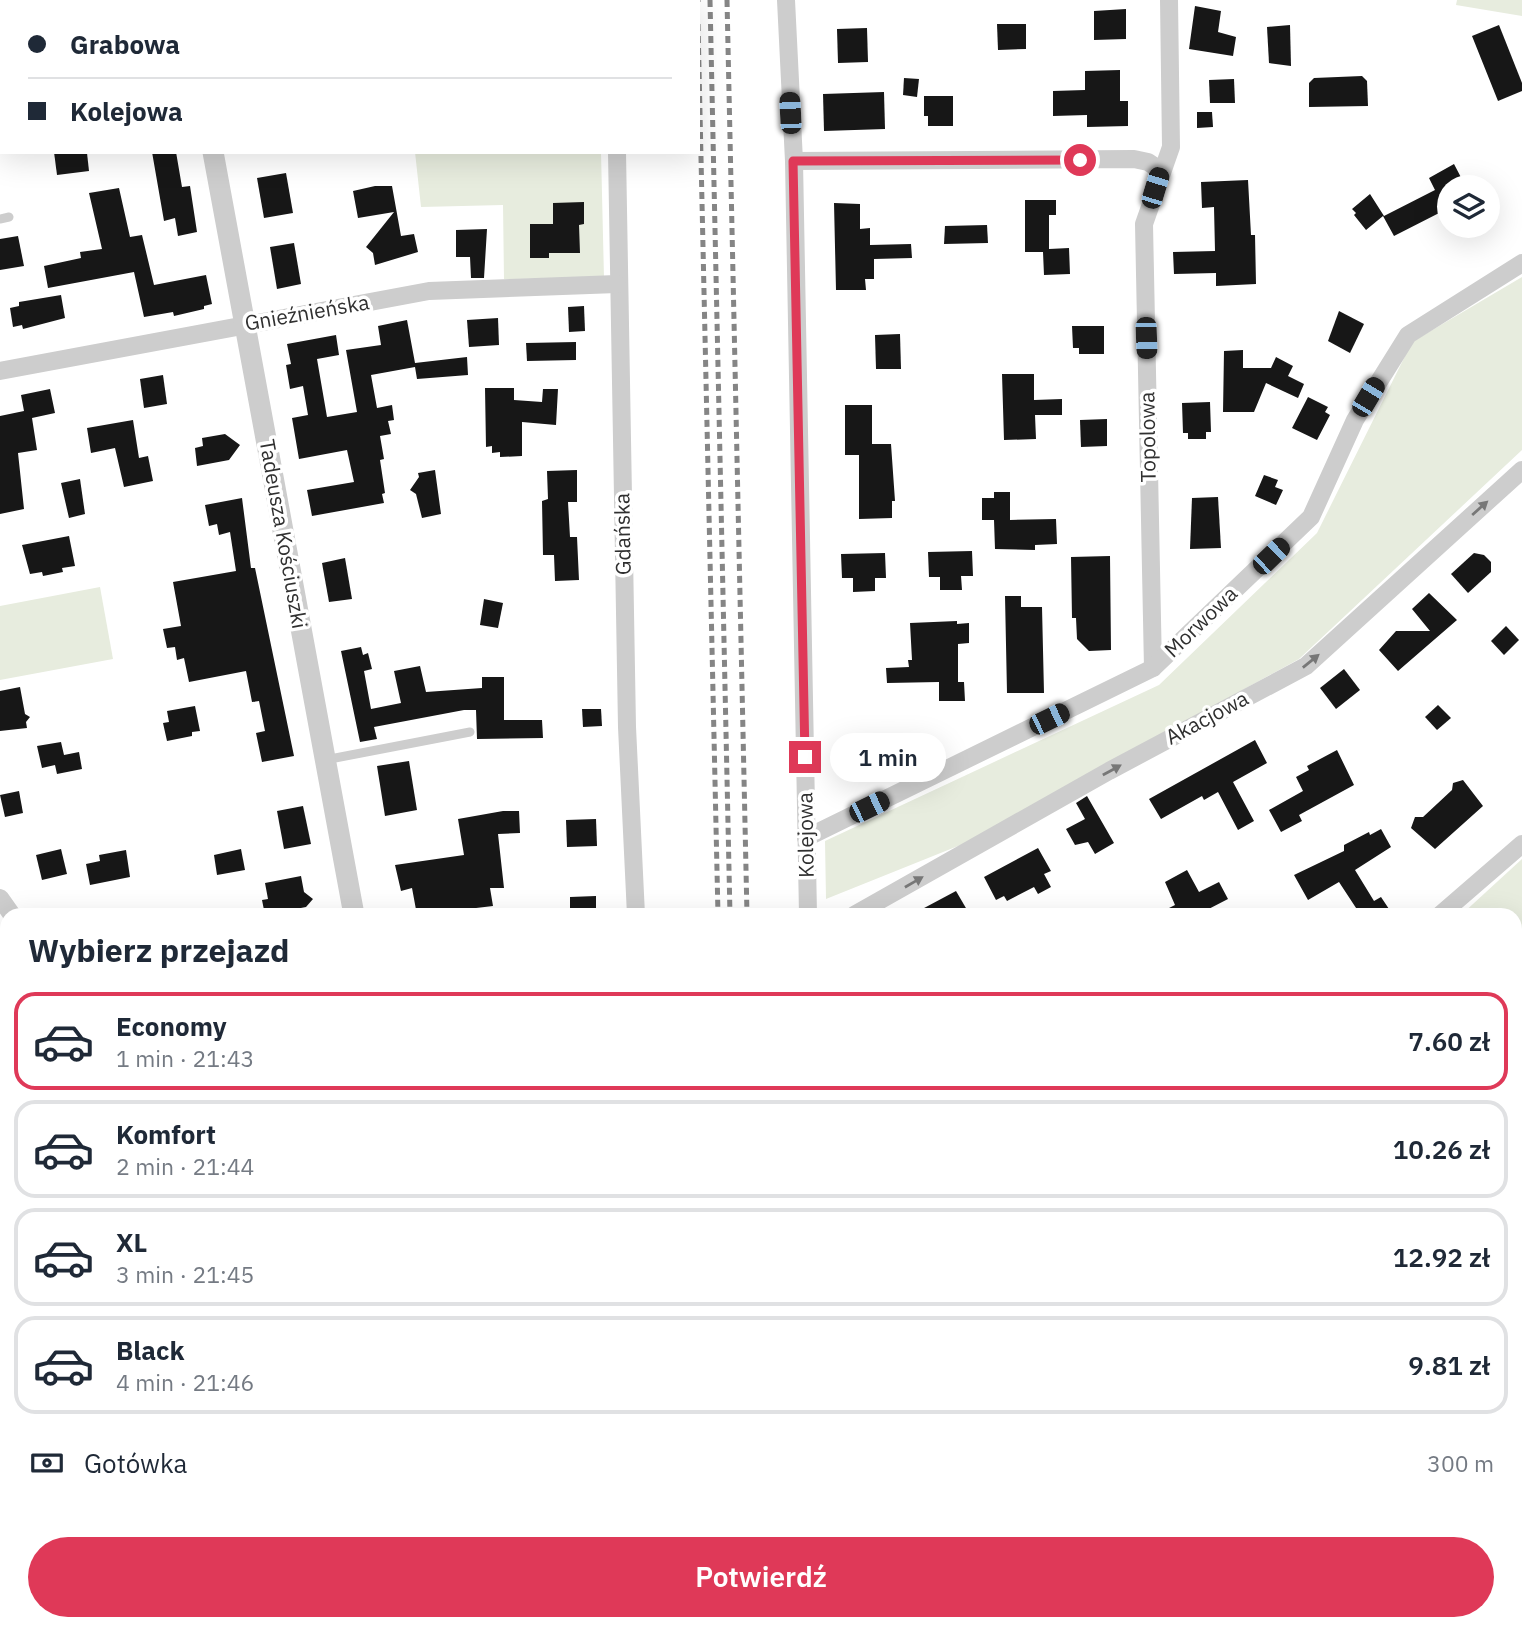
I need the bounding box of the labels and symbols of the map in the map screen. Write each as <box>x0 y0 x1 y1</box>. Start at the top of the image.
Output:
car <box>779 91 802 135</box>
route start <box>1064 144 1096 176</box>
car <box>1139 165 1172 211</box>
street label: Gnieźnieńska <box>242 287 371 337</box>
car <box>1135 317 1158 359</box>
car <box>1349 374 1388 420</box>
street label: Topolowa <box>1132 391 1162 483</box>
street label: Tadeusza Kościuszki <box>254 437 314 631</box>
street label: Gdańska <box>607 493 637 575</box>
one-way arrow <box>1471 501 1488 517</box>
car <box>1249 534 1294 578</box>
street label: Morwowa <box>1158 579 1243 663</box>
one-way arrow <box>1302 653 1320 668</box>
street label: Akacjowa <box>1160 684 1253 751</box>
car <box>1026 700 1073 738</box>
callout: 1 min <box>830 732 945 782</box>
route end <box>789 741 821 773</box>
one-way arrow <box>1102 764 1122 776</box>
car <box>846 788 893 826</box>
street label: Kolejowa <box>790 792 820 878</box>
one-way arrow <box>904 876 923 888</box>

